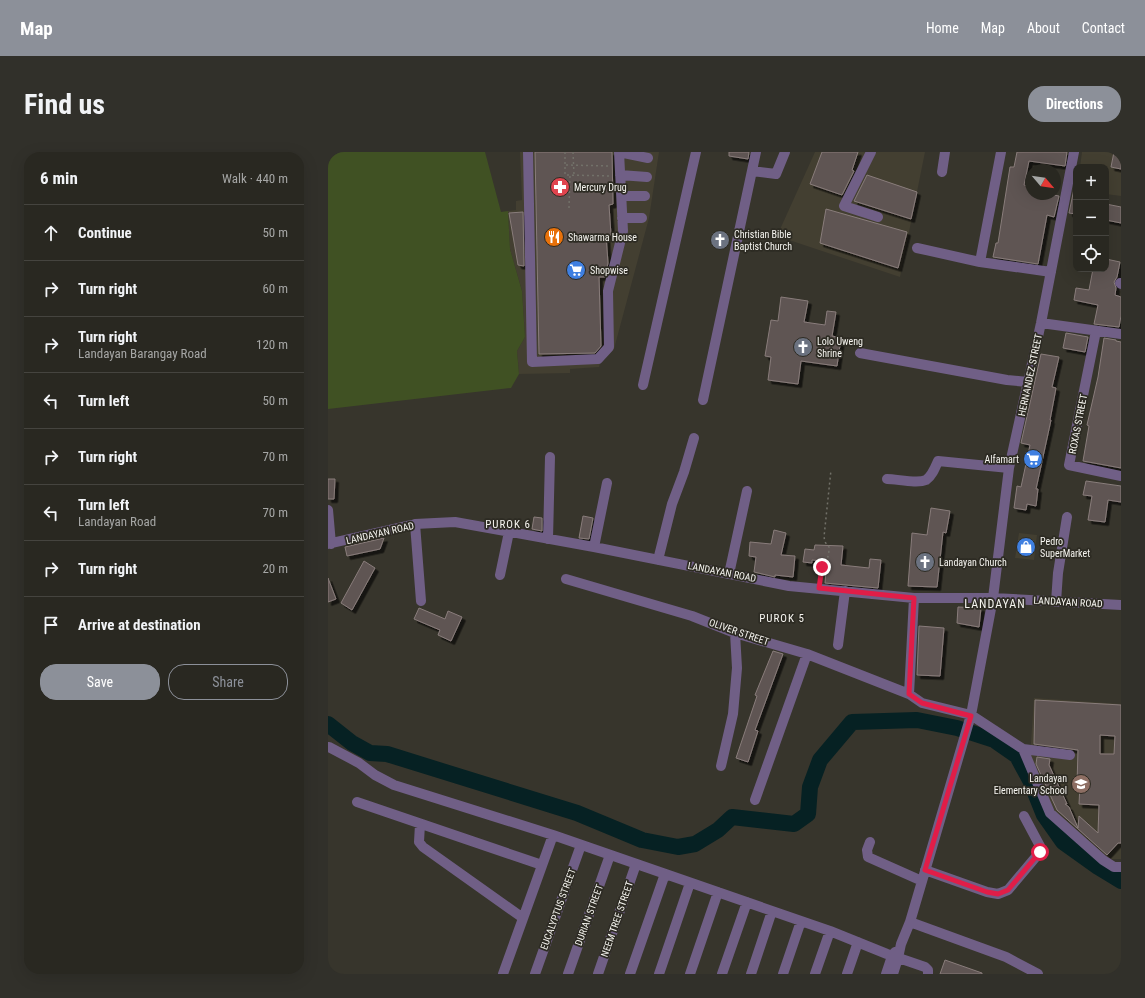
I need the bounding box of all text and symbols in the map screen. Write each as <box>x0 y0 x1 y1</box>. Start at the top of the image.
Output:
text: Map <box>20 17 53 40</box>
text: Home <box>926 20 959 36</box>
text: Map <box>981 20 1005 36</box>
text: About <box>1027 20 1060 36</box>
text: Contact <box>1082 20 1125 36</box>
button: Directions <box>1028 86 1121 122</box>
text: Find us <box>24 88 105 121</box>
north arrow <box>1025 164 1061 200</box>
map controls <box>1073 164 1109 272</box>
button: + <box>1073 164 1109 200</box>
text: 6 min <box>40 168 78 188</box>
text: Walk · 440 m <box>222 171 288 186</box>
pharmacy icon: Mercury Drug <box>549 176 571 198</box>
place label: Mercury Drug <box>574 182 627 193</box>
button: − <box>1073 200 1109 236</box>
icon: ahead <box>40 222 62 244</box>
text: Continue <box>78 224 132 242</box>
text: 50 m <box>262 225 288 240</box>
restaurant icon: Shawarma House <box>543 226 565 248</box>
church icon: Christian Bible Baptist Church <box>709 229 731 251</box>
place label: Christian Bible Baptist Church <box>734 229 792 252</box>
place label: Shawarma House <box>568 232 637 243</box>
button: locate <box>1073 236 1109 272</box>
supermarket icon: Shopwise <box>565 259 587 281</box>
place label: Shopwise <box>590 265 628 276</box>
icon: right <box>40 278 62 300</box>
text: Turn right <box>78 280 137 298</box>
text: 60 m <box>262 281 288 296</box>
text: Turn right <box>78 328 137 346</box>
street label: HERNANDEZ STREET <box>1016 333 1044 417</box>
icon: right <box>40 334 62 356</box>
church icon: Lolo Uweng Shrine <box>792 336 814 358</box>
place label: Lolo Uweng Shrine <box>817 336 863 359</box>
text: 120 m <box>256 337 288 352</box>
text: Landayan Barangay Road <box>78 346 207 361</box>
icon: left <box>40 390 62 412</box>
text: Turn left <box>78 392 129 410</box>
text: 50 m <box>262 393 288 408</box>
street label: ROXAS STREET <box>1067 393 1089 455</box>
icon: right <box>40 446 62 468</box>
text: Turn right <box>78 448 137 466</box>
supermarket icon: Alfamart <box>1022 448 1044 470</box>
text: 70 m <box>262 449 288 464</box>
place label: Alfamart <box>984 454 1019 465</box>
text: Turn left <box>78 496 129 514</box>
icon: left <box>40 502 62 524</box>
text: 70 m <box>262 505 288 520</box>
text: Landayan Road <box>78 514 156 529</box>
district label: PUROK 6 <box>485 518 531 531</box>
street label: LANDAYAN ROAD <box>345 520 415 546</box>
shop icon: Pedro SuperMarket <box>1015 536 1037 558</box>
place label: Pedro SuperMarket <box>1040 536 1090 559</box>
church icon: Landayan Church <box>914 551 936 573</box>
place label: Landayan Church <box>939 557 1007 568</box>
icon: right <box>40 558 62 580</box>
route end <box>813 558 831 576</box>
text: Turn right <box>78 560 137 578</box>
street label: LANDAYAN ROAD <box>687 560 757 584</box>
text: 20 m <box>262 561 288 576</box>
street label: LANDAYAN ROAD <box>1033 595 1103 609</box>
district label: LANDAYAN <box>964 597 1026 611</box>
district label: PUROK 5 <box>759 612 805 625</box>
icon: arrive <box>40 614 62 636</box>
text: Arrive at destination <box>78 616 201 634</box>
street label: OLIVER STREET <box>708 617 770 647</box>
button: Save <box>40 664 160 700</box>
button: Share <box>168 664 288 700</box>
place label: Landayan Elementary School <box>994 773 1067 796</box>
school or university icon: Landayan Elementary School <box>1070 773 1092 795</box>
route start <box>1031 843 1049 861</box>
street label: EUCALYPTUS STREET <box>538 867 578 951</box>
street label: NEEM TREE STREET <box>599 880 635 958</box>
street label: DURIAN STREET <box>573 883 605 947</box>

